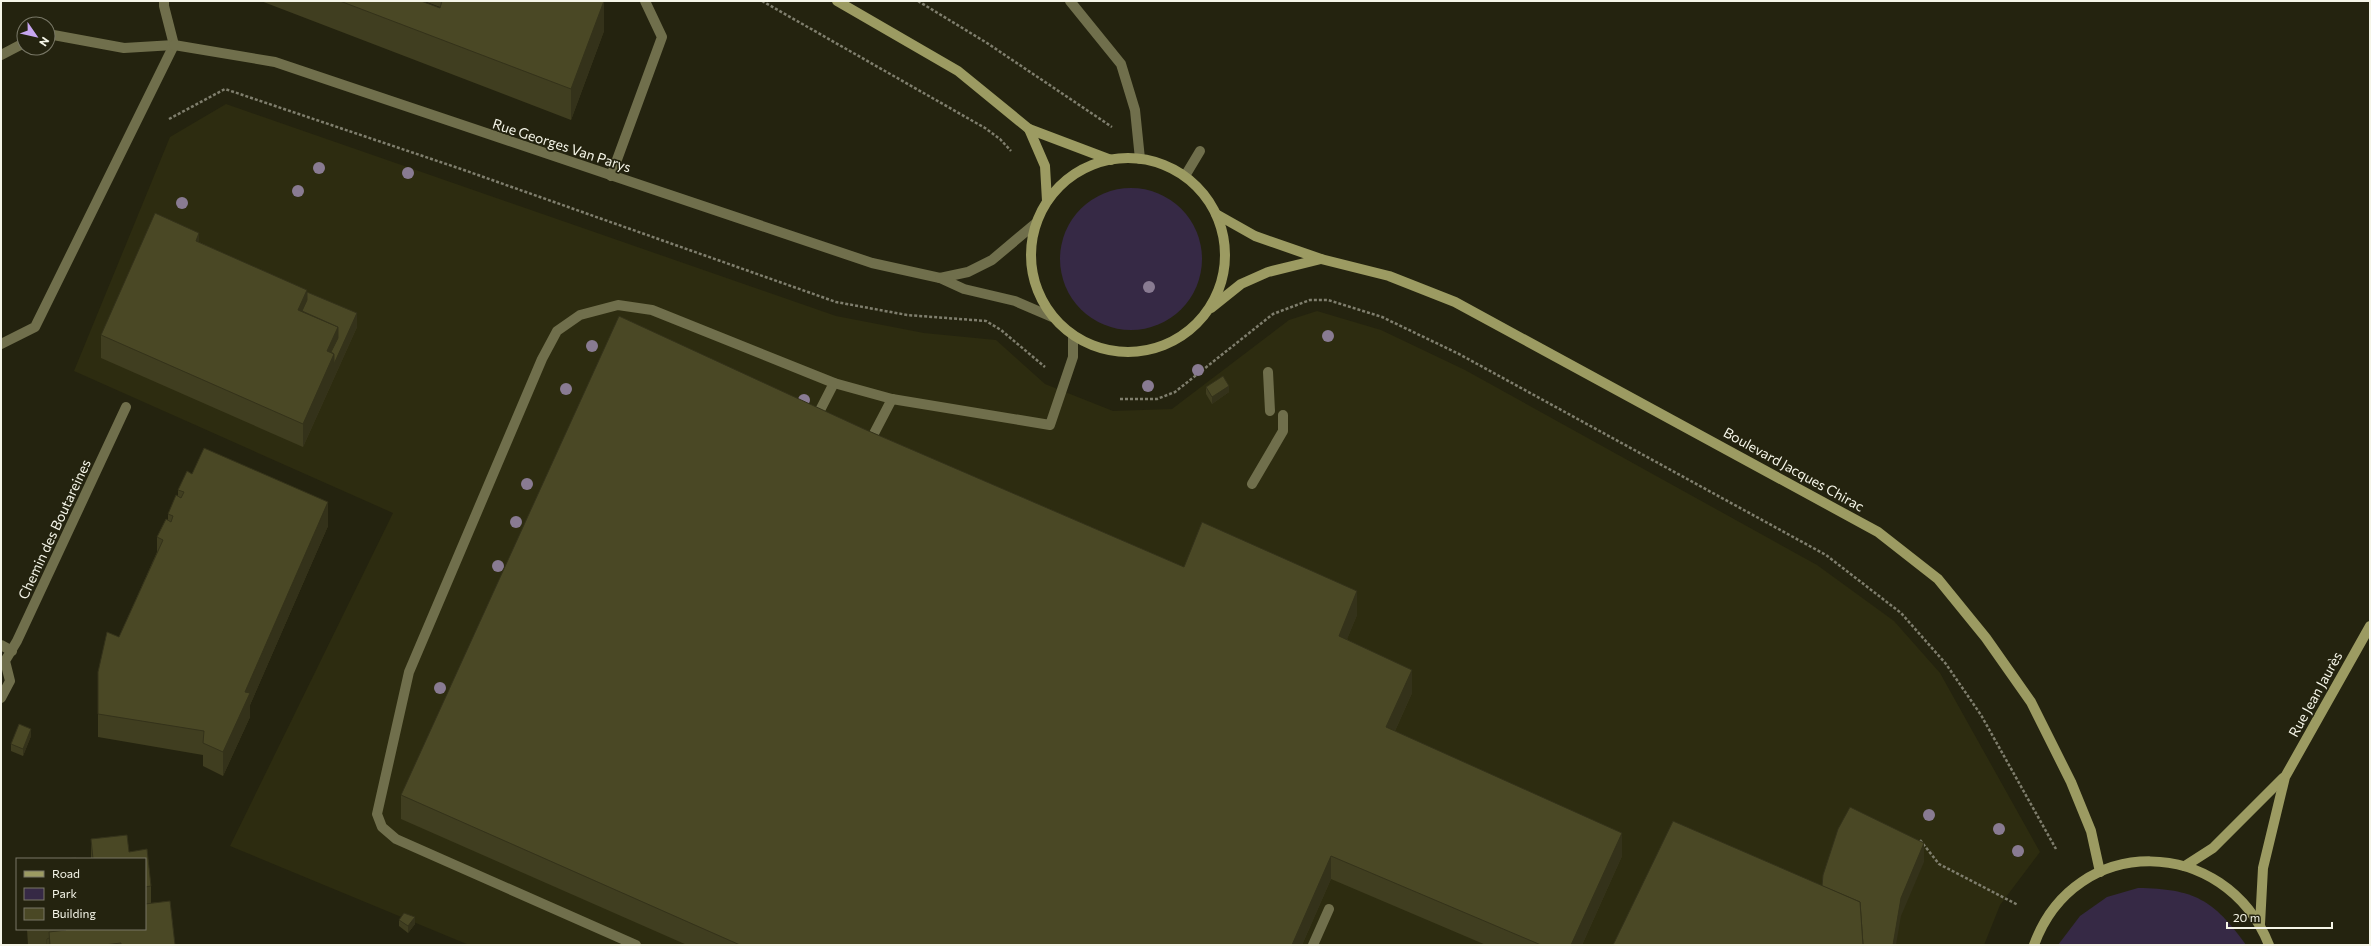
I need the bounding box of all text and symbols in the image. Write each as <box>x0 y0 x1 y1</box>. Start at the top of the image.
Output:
north arrow <box>16 16 56 56</box>
text: N <box>37 35 52 49</box>
street label: Rue Georges Van Parys <box>491 115 633 175</box>
street label: Boulevard Jacques Chirac <box>1721 423 1867 515</box>
street label: Chemin des Boutareines <box>14 456 94 602</box>
street label: Rue Jean Jaurès <box>2285 648 2345 740</box>
legend <box>16 858 146 930</box>
text: Road <box>52 866 80 880</box>
text: Park <box>52 886 78 900</box>
scale bar <box>2227 904 2332 930</box>
text: Building <box>52 906 96 920</box>
text: 20 m <box>2233 910 2260 924</box>

